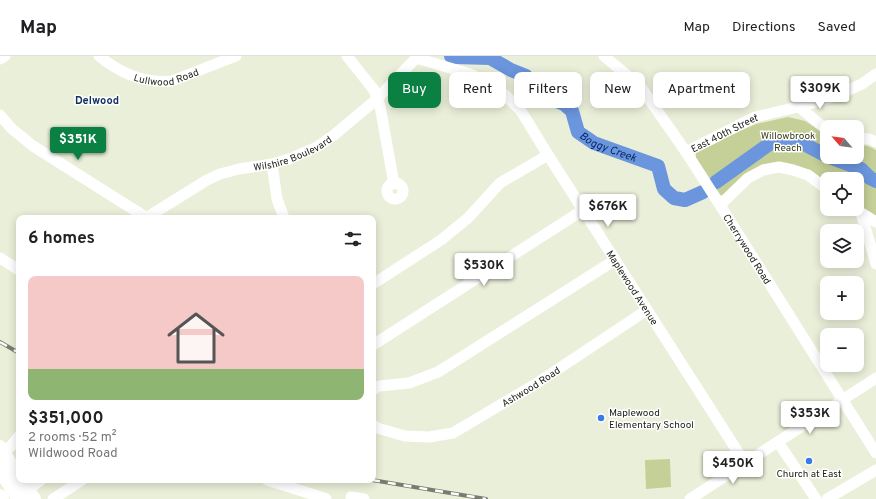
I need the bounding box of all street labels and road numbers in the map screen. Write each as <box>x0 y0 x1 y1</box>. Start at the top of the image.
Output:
street label: Lullwood Road <box>132 66 201 90</box>
street label: East 40th Street <box>689 112 759 156</box>
street label: Wilshire Boulevard <box>253 134 335 175</box>
street label: Cherrywood Road <box>719 212 773 287</box>
street label: Maplewood Avenue <box>603 248 660 328</box>
street label: Ashwood Road <box>500 364 563 411</box>

